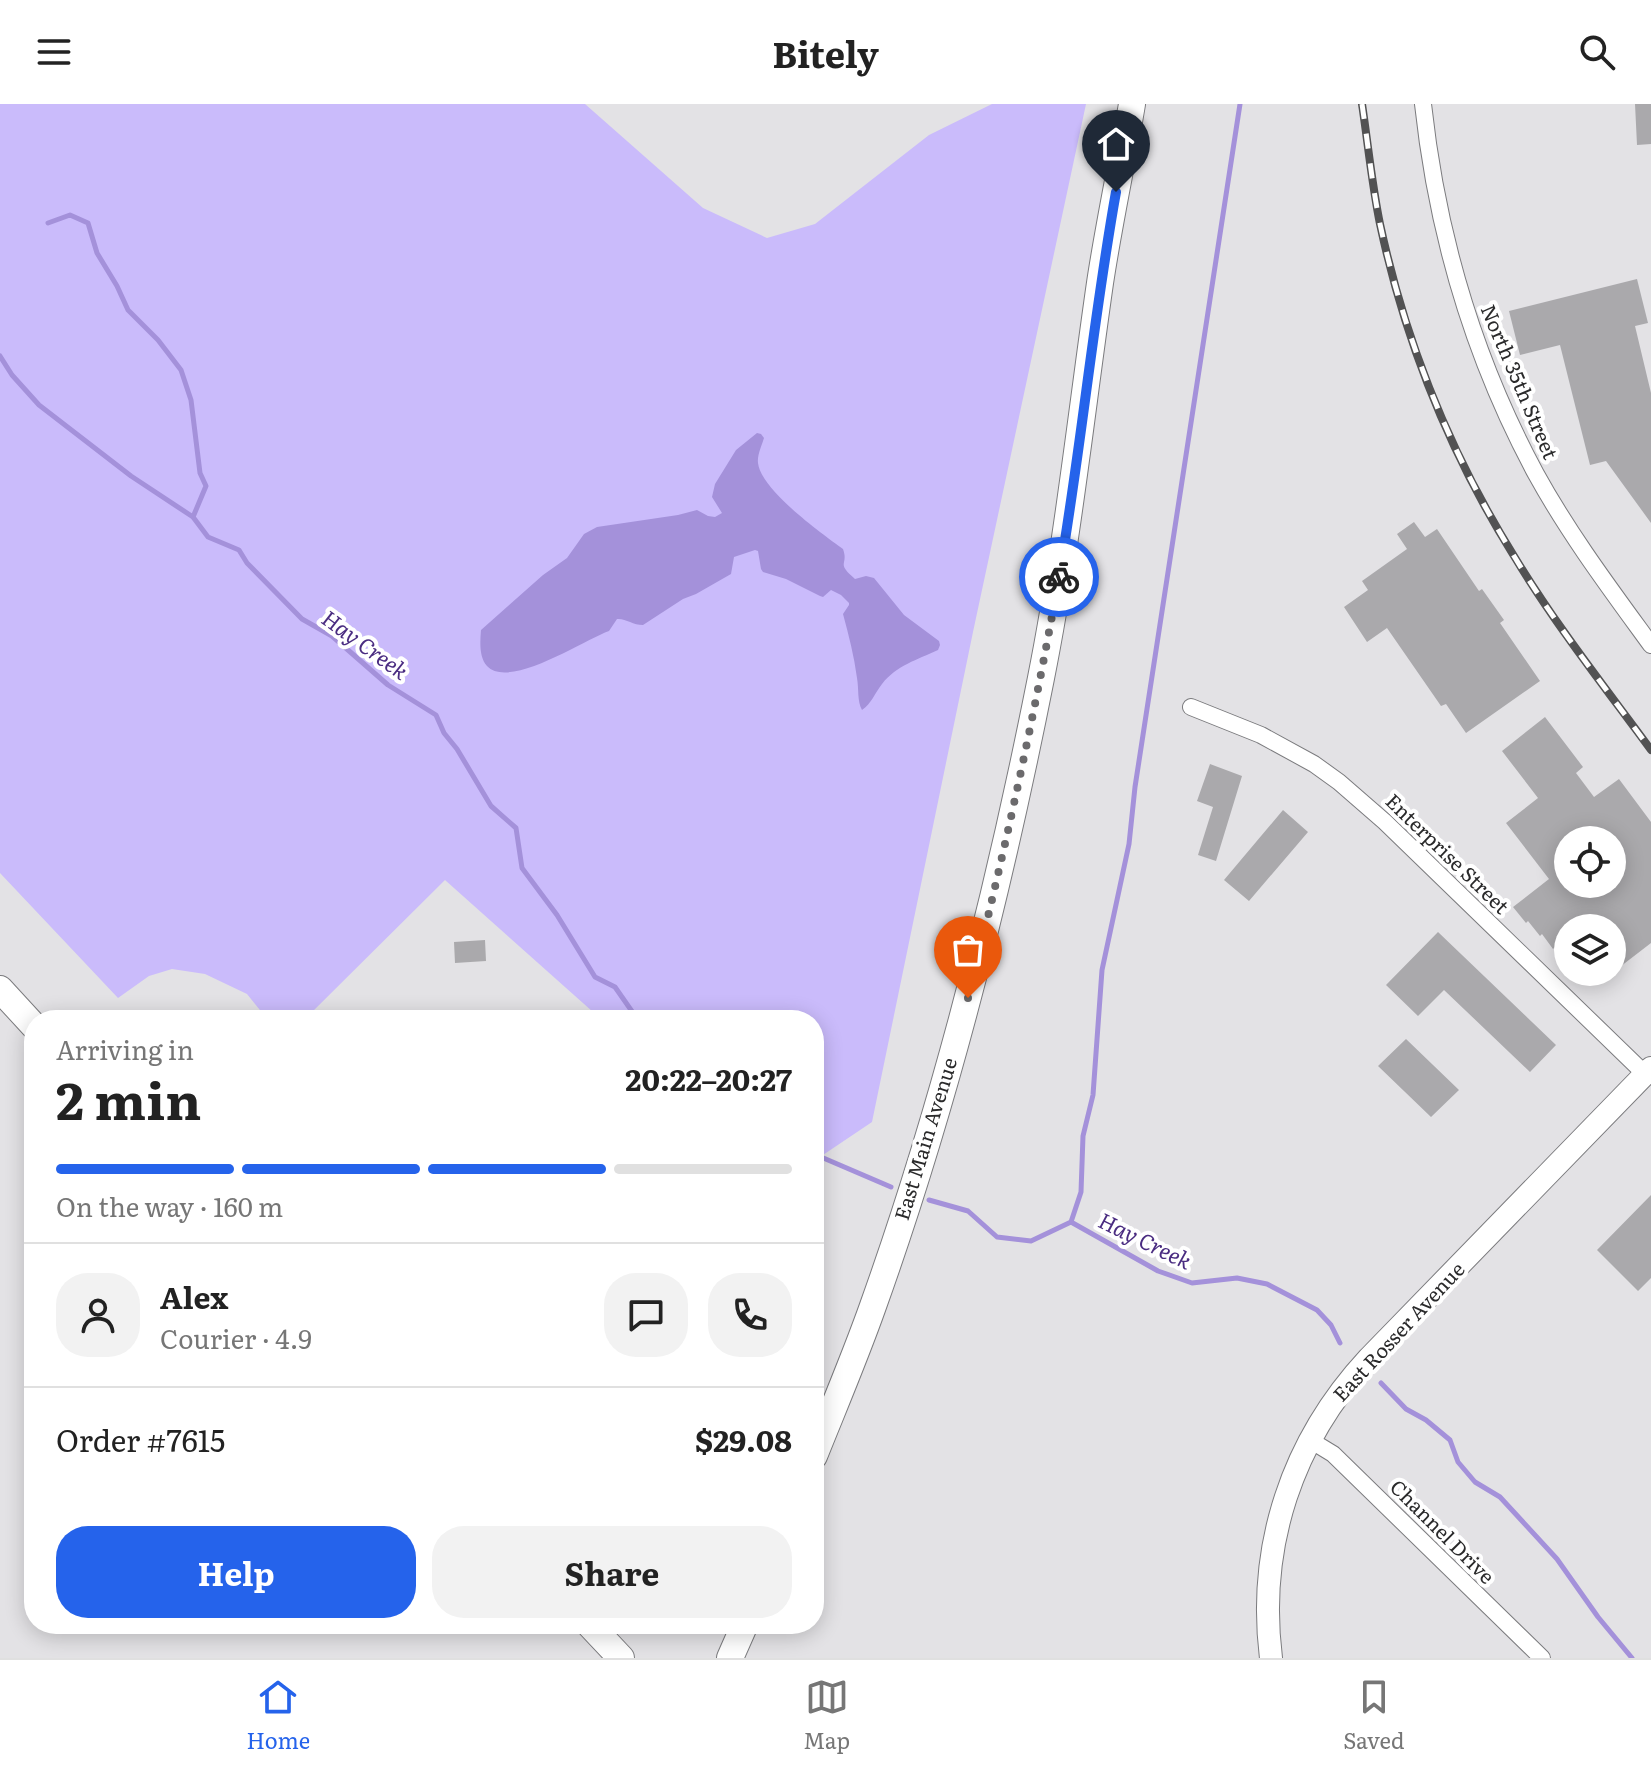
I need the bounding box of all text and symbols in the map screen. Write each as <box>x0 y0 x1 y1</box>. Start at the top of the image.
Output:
text: Bitely <box>772 26 879 79</box>
icon: menu <box>32 30 76 74</box>
icon: search <box>1575 30 1619 74</box>
pin <box>1082 110 1150 192</box>
icon: home <box>1094 122 1138 166</box>
street label: North 35th Street <box>1475 299 1567 463</box>
courier <box>1019 537 1099 617</box>
icon: bike <box>1037 555 1081 599</box>
water label: Hay Creek <box>316 601 416 687</box>
street label: Enterprise Street <box>1380 786 1517 920</box>
map controls <box>1554 826 1626 986</box>
button: locate <box>1554 826 1626 898</box>
button: layers <box>1554 914 1626 986</box>
pin <box>934 916 1002 998</box>
icon: bag <box>946 928 990 972</box>
text: Arriving in <box>56 1029 194 1068</box>
street label: East Main Avenue <box>885 1053 963 1224</box>
text: 20:22–20:27 <box>625 1056 792 1100</box>
text: 2 min <box>56 1059 201 1136</box>
text: On the way · 160 m <box>56 1186 283 1225</box>
water label: Hay Creek <box>1093 1203 1198 1276</box>
street label: East Rosser Avenue <box>1325 1254 1470 1407</box>
button: person <box>56 1273 140 1357</box>
button: chat <box>604 1273 688 1357</box>
button: phone <box>708 1273 792 1357</box>
text: Alex <box>160 1274 228 1318</box>
text: Courier · 4.9 <box>160 1318 312 1357</box>
text: Order #7615 <box>56 1417 225 1461</box>
text: $29.08 <box>695 1417 792 1461</box>
street label: Channel Drive <box>1384 1472 1502 1590</box>
button: Help <box>56 1526 416 1618</box>
button: Share <box>432 1526 792 1618</box>
tab: Home <box>247 1675 310 1756</box>
tab: Map <box>803 1675 850 1756</box>
tab: Saved <box>1343 1675 1404 1756</box>

